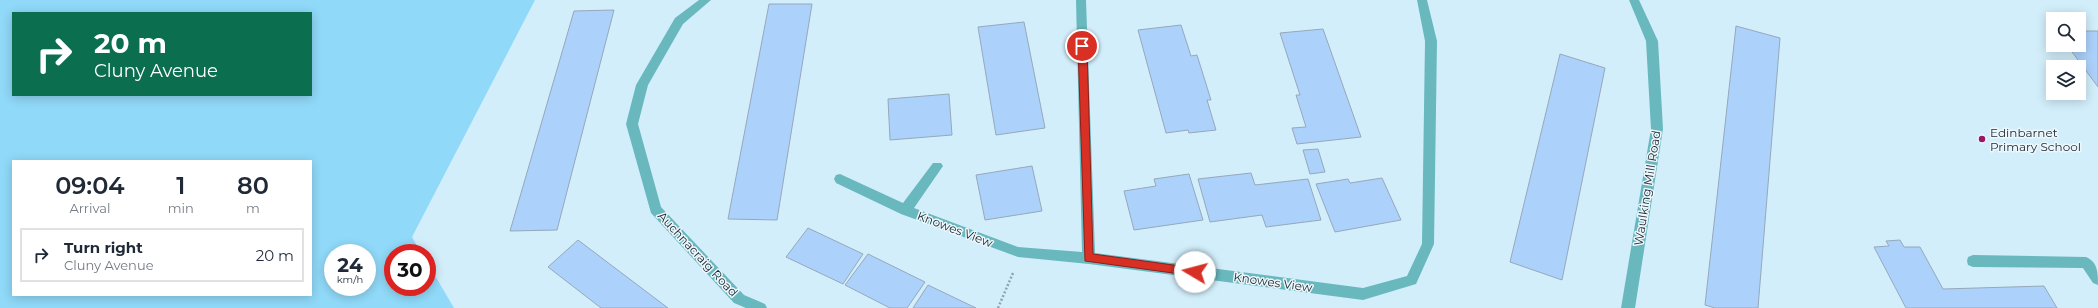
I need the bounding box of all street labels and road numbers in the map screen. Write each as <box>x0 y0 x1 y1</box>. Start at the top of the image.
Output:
street label: Waulking Mill Road <box>1630 129 1664 247</box>
street label: Auchnacraig Road <box>655 208 741 300</box>
street label: Knowes View <box>915 208 995 250</box>
street label: Knowes View <box>1233 269 1314 295</box>

